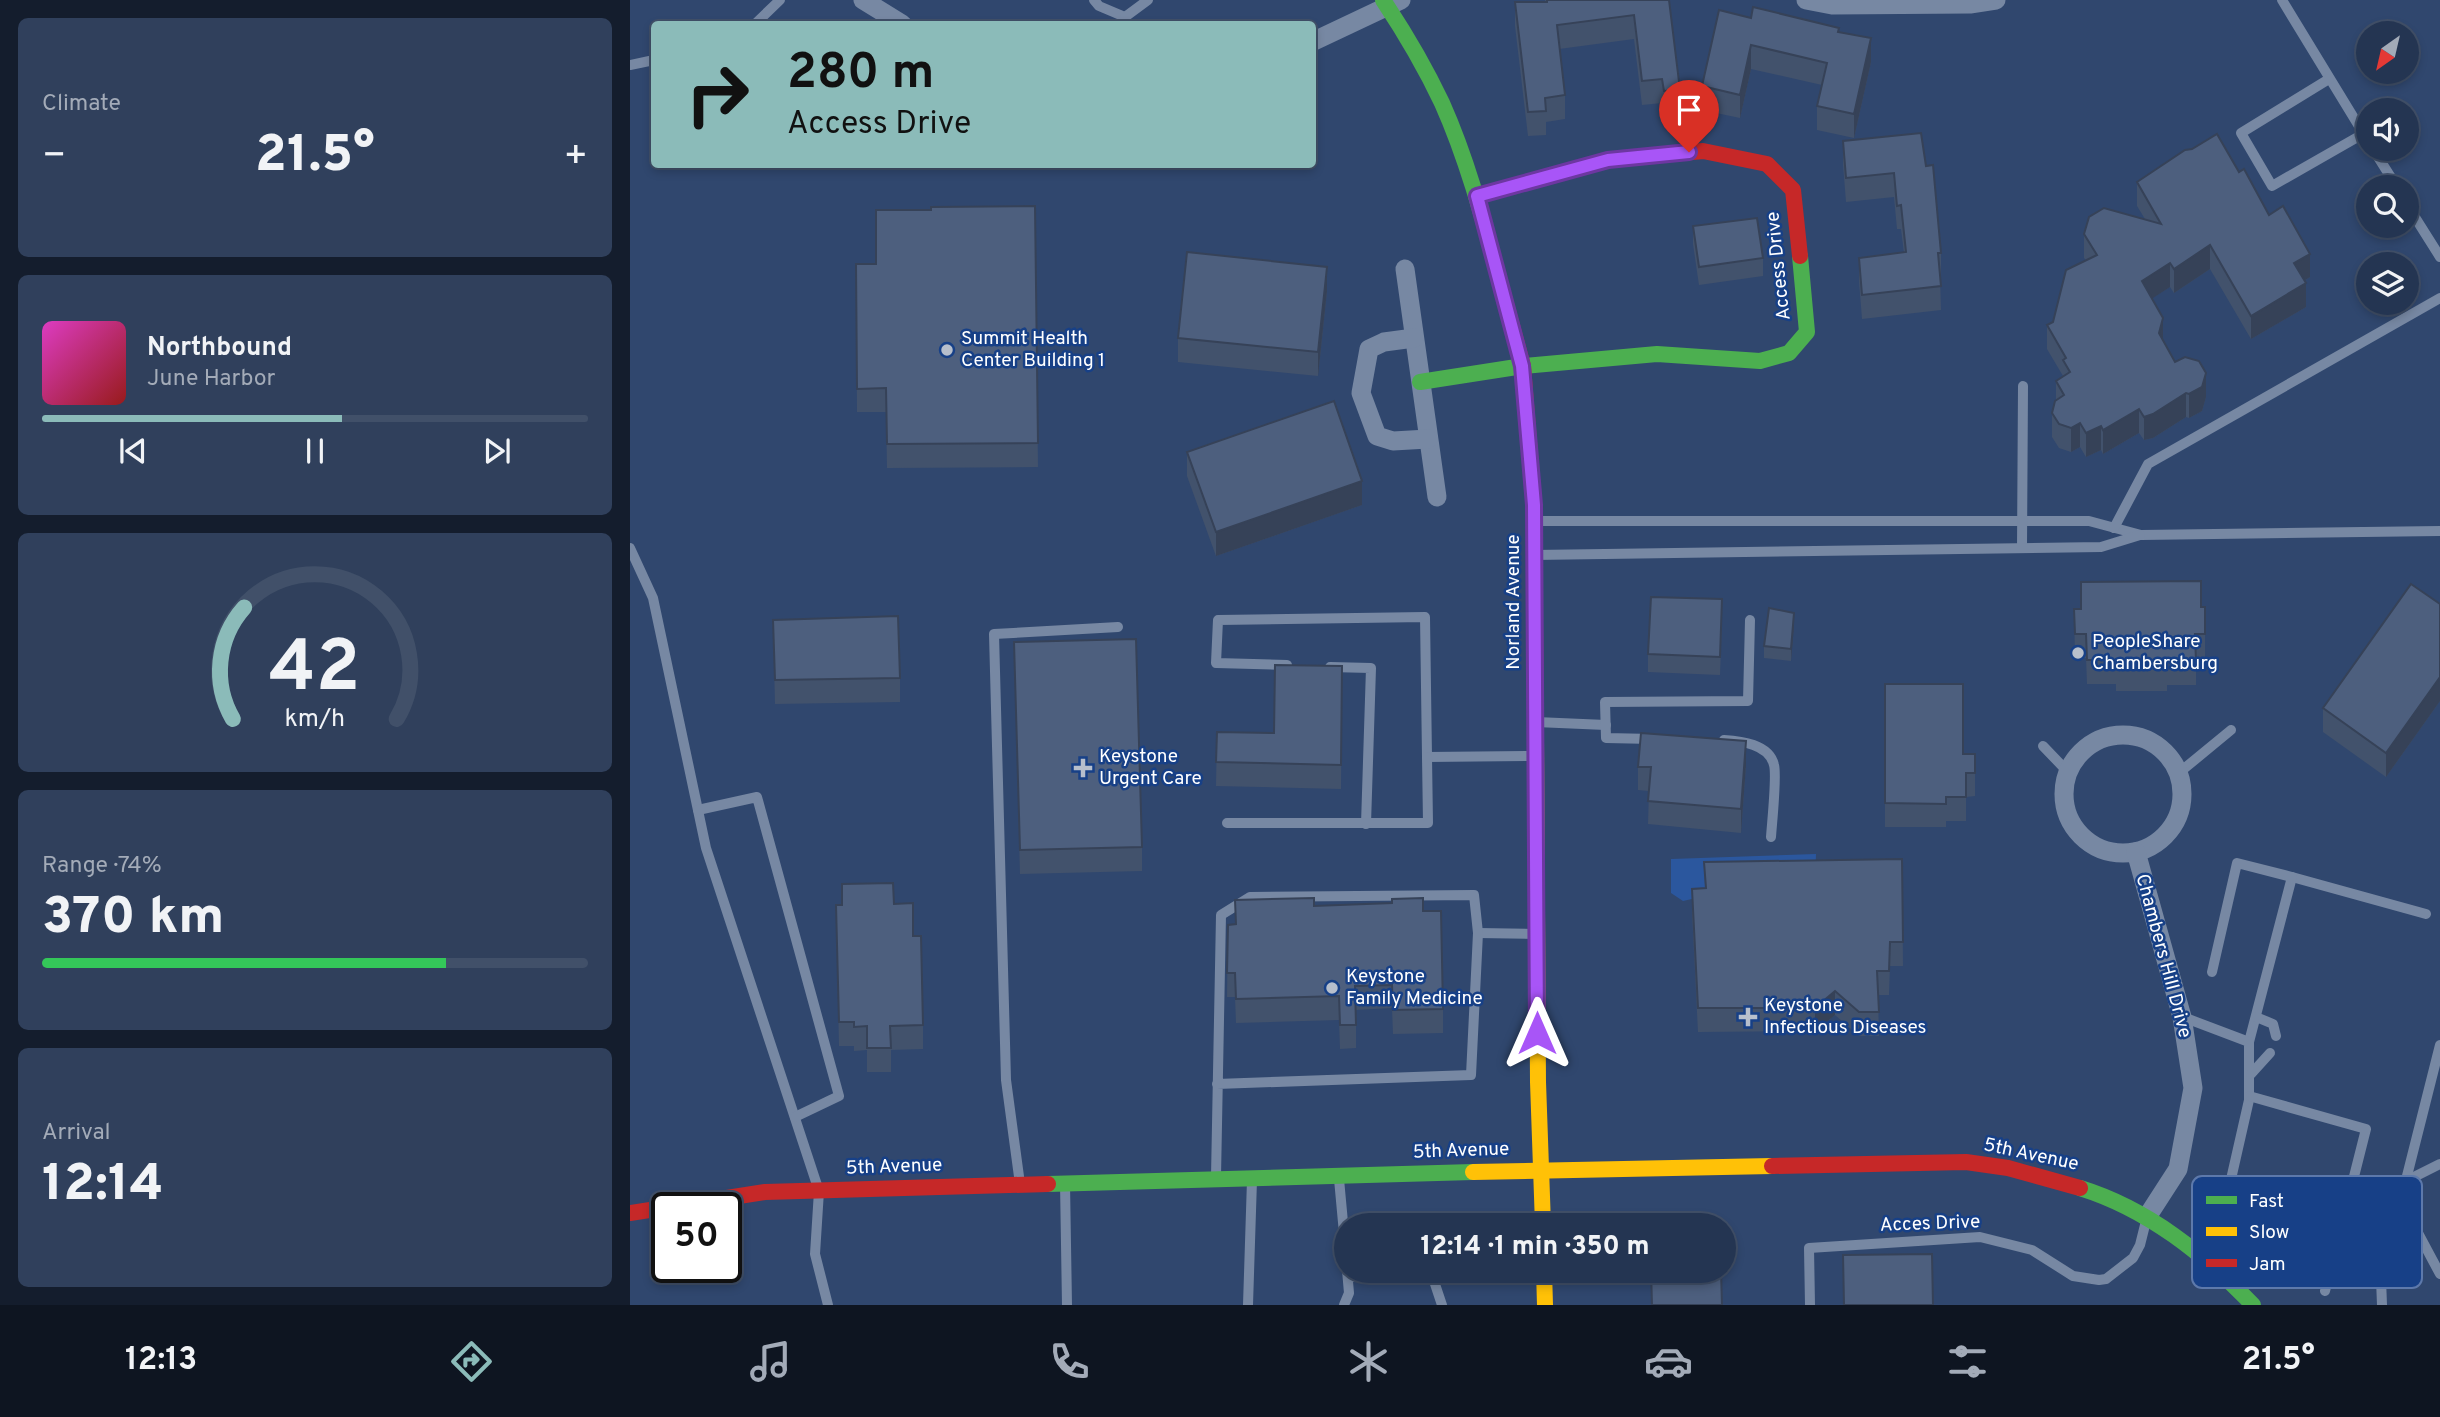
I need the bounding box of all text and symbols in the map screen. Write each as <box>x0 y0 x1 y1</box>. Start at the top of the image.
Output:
north arrow <box>2356 21 2418 84</box>
map controls <box>2356 21 2419 315</box>
text: 280 m <box>787 44 934 106</box>
icon: right <box>672 49 763 140</box>
pin <box>1659 80 1719 152</box>
text: Climate <box>42 90 121 119</box>
icon: arrive <box>1670 91 1708 129</box>
button: sound <box>2356 98 2419 161</box>
text: Access Drive <box>787 105 971 145</box>
text: 21.5° <box>255 124 375 190</box>
text: − <box>42 133 67 182</box>
text: + <box>563 133 588 182</box>
button: search <box>2356 175 2419 238</box>
street label: Access Drive <box>1761 210 1797 322</box>
button: layers <box>2356 252 2419 315</box>
place label: Summit Health Center Building 1 <box>961 327 1105 373</box>
text: Northbound <box>147 332 292 365</box>
marker: Summit Health Center Building 1 <box>939 342 955 358</box>
text: June Harbor <box>147 365 275 394</box>
icon: previous <box>114 432 152 470</box>
icon: pause <box>296 432 334 470</box>
icon: next <box>478 432 516 470</box>
street label: Norland Avenue <box>1502 534 1526 670</box>
text: 42 <box>269 625 361 717</box>
place label: PeopleShare Chambersburg <box>2092 630 2218 676</box>
marker: PeopleShare Chambersburg <box>2070 645 2086 661</box>
text: km/h <box>285 703 345 735</box>
place label: Keystone Urgent Care <box>1099 745 1202 791</box>
marker: Keystone Urgent Care <box>1073 758 1093 778</box>
text: Range · 74% <box>42 852 162 881</box>
street label: Chambers Hill Drive <box>2130 871 2196 1041</box>
text: 370 km <box>42 886 224 952</box>
place label: Keystone Family Medicine <box>1346 965 1483 1011</box>
marker: Keystone Family Medicine <box>1324 980 1340 996</box>
place label: Keystone Infectious Diseases <box>1764 994 1926 1040</box>
position arrow <box>1500 996 1574 1070</box>
marker: Keystone Infectious Diseases <box>1738 1007 1758 1027</box>
text: Arrival <box>42 1119 111 1148</box>
street label: 5th Avenue <box>1981 1133 2081 1177</box>
street label: 5th Avenue <box>1412 1137 1510 1165</box>
text: 12:14 <box>42 1153 163 1219</box>
street label: 5th Avenue <box>845 1153 943 1181</box>
legend <box>2192 1176 2422 1288</box>
text: Fast <box>2249 1190 2284 1214</box>
speed limit sign: 50 <box>651 1192 742 1283</box>
street label: Acces Drive <box>1879 1210 1981 1238</box>
text: Slow <box>2249 1221 2289 1245</box>
text: 12:14 · 1 min · 350 m <box>1421 1231 1650 1264</box>
text: Jam <box>2249 1253 2286 1277</box>
icon: directions <box>447 1337 496 1386</box>
icon: music <box>746 1337 795 1386</box>
icon: phone <box>1045 1337 1094 1386</box>
icon: climate <box>1344 1337 1393 1386</box>
icon: car <box>1644 1337 1693 1386</box>
icon: filters <box>1943 1337 1992 1386</box>
text: 12:13 <box>125 1341 197 1381</box>
text: 21.5° <box>2242 1341 2315 1381</box>

